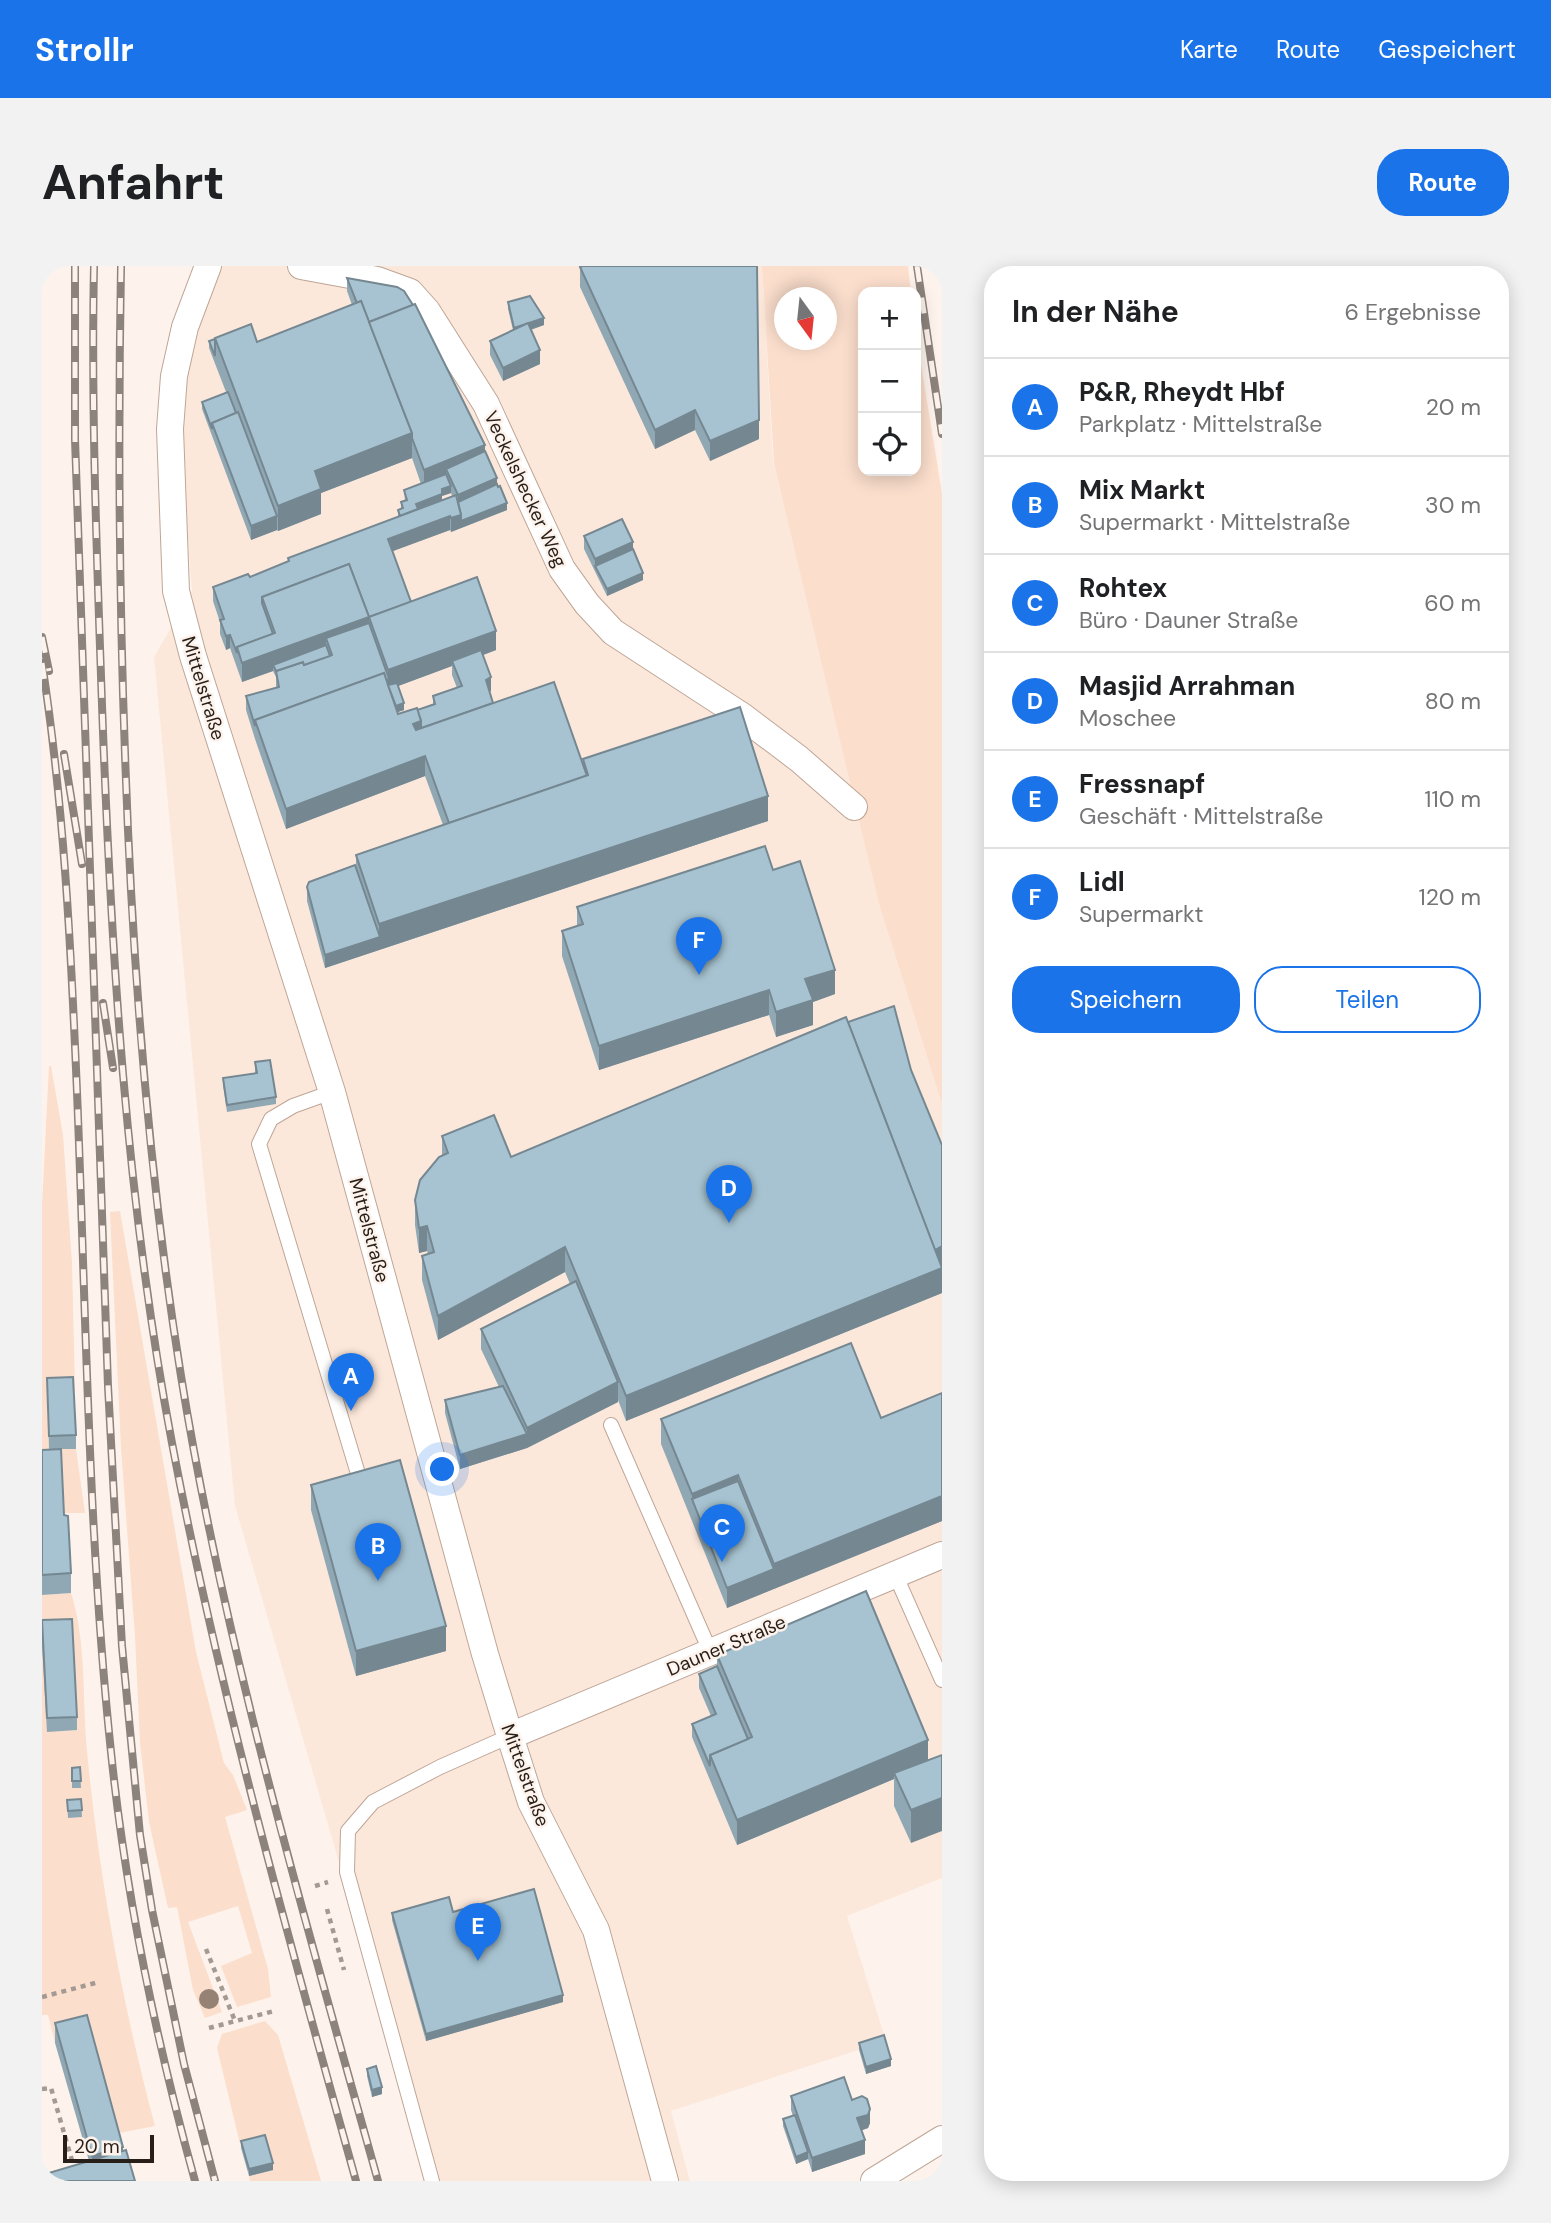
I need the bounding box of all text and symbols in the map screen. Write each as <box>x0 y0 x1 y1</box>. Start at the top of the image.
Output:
text: Strollr <box>35 28 134 71</box>
text: Karte <box>1180 34 1238 65</box>
text: Route <box>1276 34 1340 65</box>
text: Gespeichert <box>1378 34 1516 65</box>
button: Route <box>1377 149 1509 216</box>
text: Anfahrt <box>42 150 224 214</box>
north arrow <box>774 287 837 350</box>
map controls <box>858 287 921 476</box>
button: + <box>858 287 921 350</box>
text: In der Nähe <box>1012 292 1179 331</box>
text: 6 Ergebnisse <box>1344 297 1481 327</box>
button: − <box>858 350 921 413</box>
text: P&R, Rheydt Hbf <box>1079 375 1285 409</box>
text: A <box>1027 392 1043 422</box>
text: 20 m <box>1426 392 1481 422</box>
street label: Veckelshecker Weg <box>478 407 573 572</box>
text: Parkplatz · Mittelstraße <box>1079 409 1322 439</box>
button: locate <box>858 413 921 476</box>
text: Mix Markt <box>1079 473 1205 507</box>
text: B <box>1028 490 1042 520</box>
text: 30 m <box>1425 490 1481 520</box>
text: Supermarkt · Mittelstraße <box>1079 507 1350 537</box>
text: Rohtex <box>1079 571 1167 605</box>
text: C <box>1027 588 1043 618</box>
text: 60 m <box>1424 588 1481 618</box>
text: Büro · Dauner Straße <box>1079 605 1298 635</box>
street label: Mittelstraße <box>176 633 231 743</box>
text: Masjid Arrahman <box>1079 669 1295 703</box>
text: D <box>1027 686 1043 716</box>
text: 80 m <box>1425 686 1481 716</box>
text: Moschee <box>1079 703 1176 733</box>
text: Fressnapf <box>1079 767 1205 801</box>
text: E <box>1028 784 1042 814</box>
text: 110 m <box>1424 784 1481 814</box>
text: Geschäft · Mittelstraße <box>1079 801 1323 831</box>
text: Lidl <box>1079 865 1125 899</box>
text: F <box>1029 882 1041 912</box>
text: 120 m <box>1418 882 1481 912</box>
text: Supermarkt <box>1079 899 1204 929</box>
pin: F <box>676 917 722 975</box>
button: Speichern <box>1012 966 1240 1033</box>
button: Teilen <box>1254 966 1481 1033</box>
pin: D <box>706 1165 752 1223</box>
street label: Mittelstraße <box>344 1175 395 1285</box>
pin: A <box>328 1353 374 1411</box>
your location <box>425 1452 459 1486</box>
pin: C <box>699 1504 745 1562</box>
pin: B <box>355 1523 401 1581</box>
street label: Dauner Straße <box>663 1609 790 1682</box>
street label: Mittelstraße <box>495 1721 556 1830</box>
pin: E <box>455 1903 501 1961</box>
scale bar <box>63 2132 154 2164</box>
text: 20 m <box>74 2134 120 2159</box>

